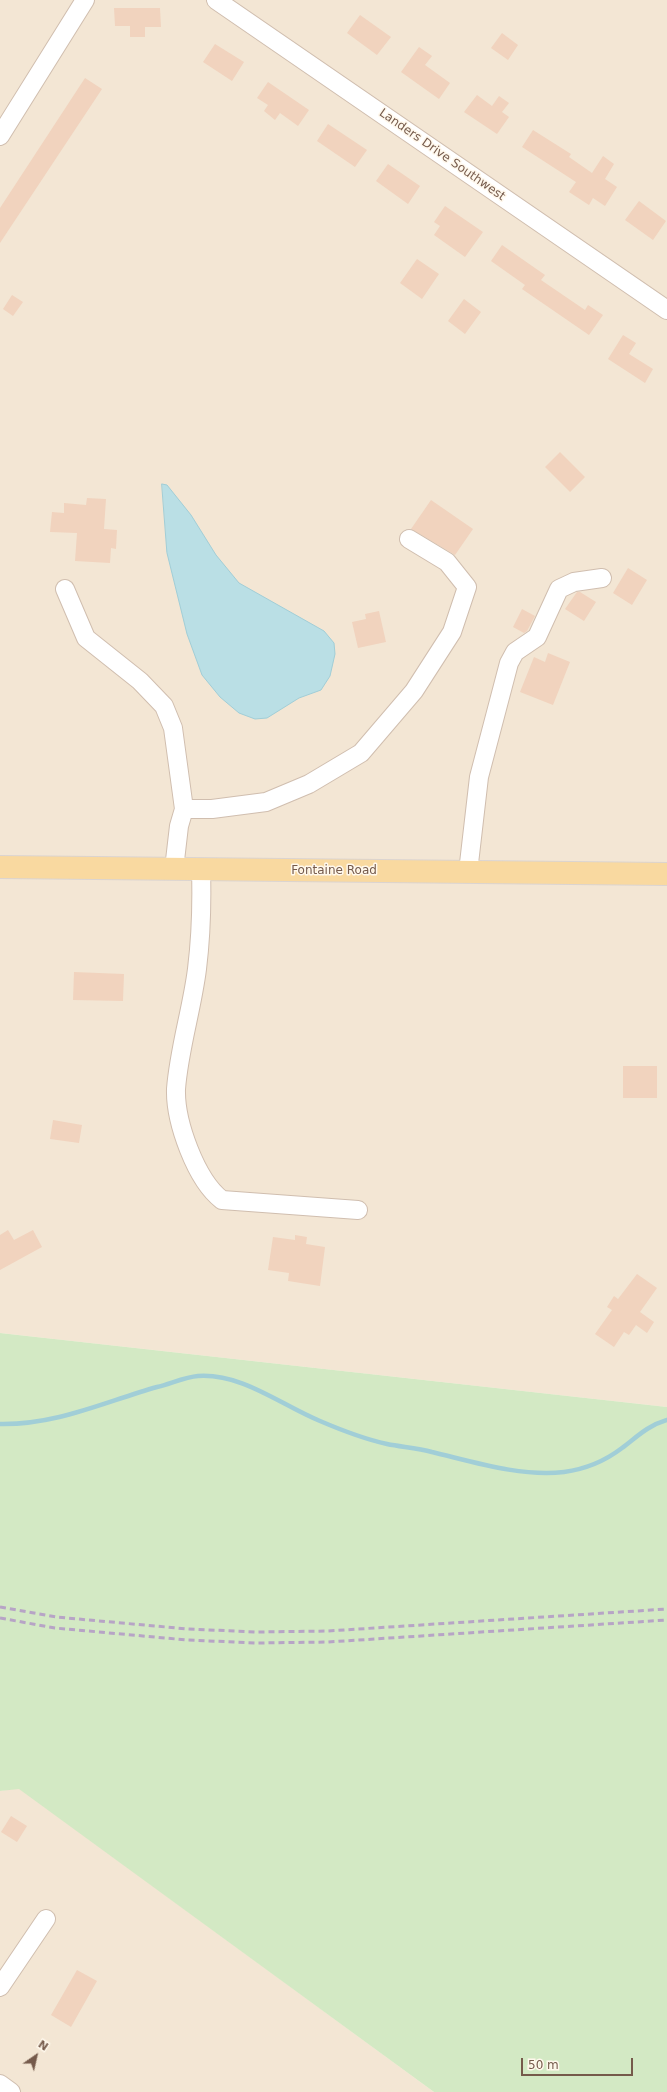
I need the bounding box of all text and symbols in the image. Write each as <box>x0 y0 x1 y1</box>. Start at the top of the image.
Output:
street label: Landers Drive Southwest <box>376 106 508 204</box>
street label: Fontaine Road <box>291 864 377 878</box>
north arrow <box>16 2036 56 2076</box>
text: N <box>36 2038 50 2054</box>
scale bar <box>523 2050 635 2076</box>
text: 50 m <box>528 2058 559 2072</box>

